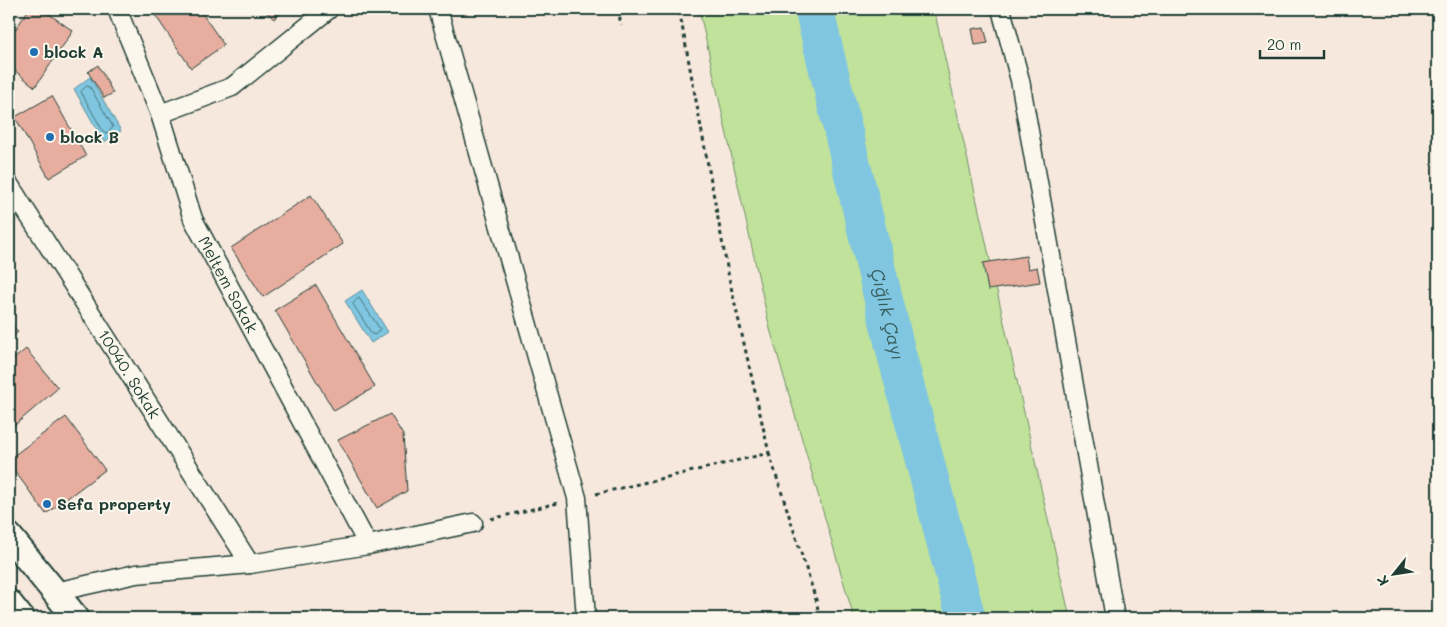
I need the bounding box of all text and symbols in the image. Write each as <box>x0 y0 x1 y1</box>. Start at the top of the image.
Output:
scale bar <box>1260 28 1323 60</box>
text: 20 m <box>1267 34 1301 54</box>
place label: block A <box>44 41 103 62</box>
marker: block A <box>28 46 40 58</box>
place label: block B <box>60 126 119 147</box>
marker: block B <box>44 131 56 143</box>
street label: Meltem Sokak <box>194 232 263 336</box>
water label: Çığlık Çayı <box>865 266 911 363</box>
street label: 10040. Sokak <box>94 325 166 422</box>
place label: Sefa property <box>57 493 171 514</box>
marker: Sefa property <box>41 498 53 510</box>
north arrow <box>1370 550 1420 600</box>
text: K <box>1372 572 1393 589</box>

